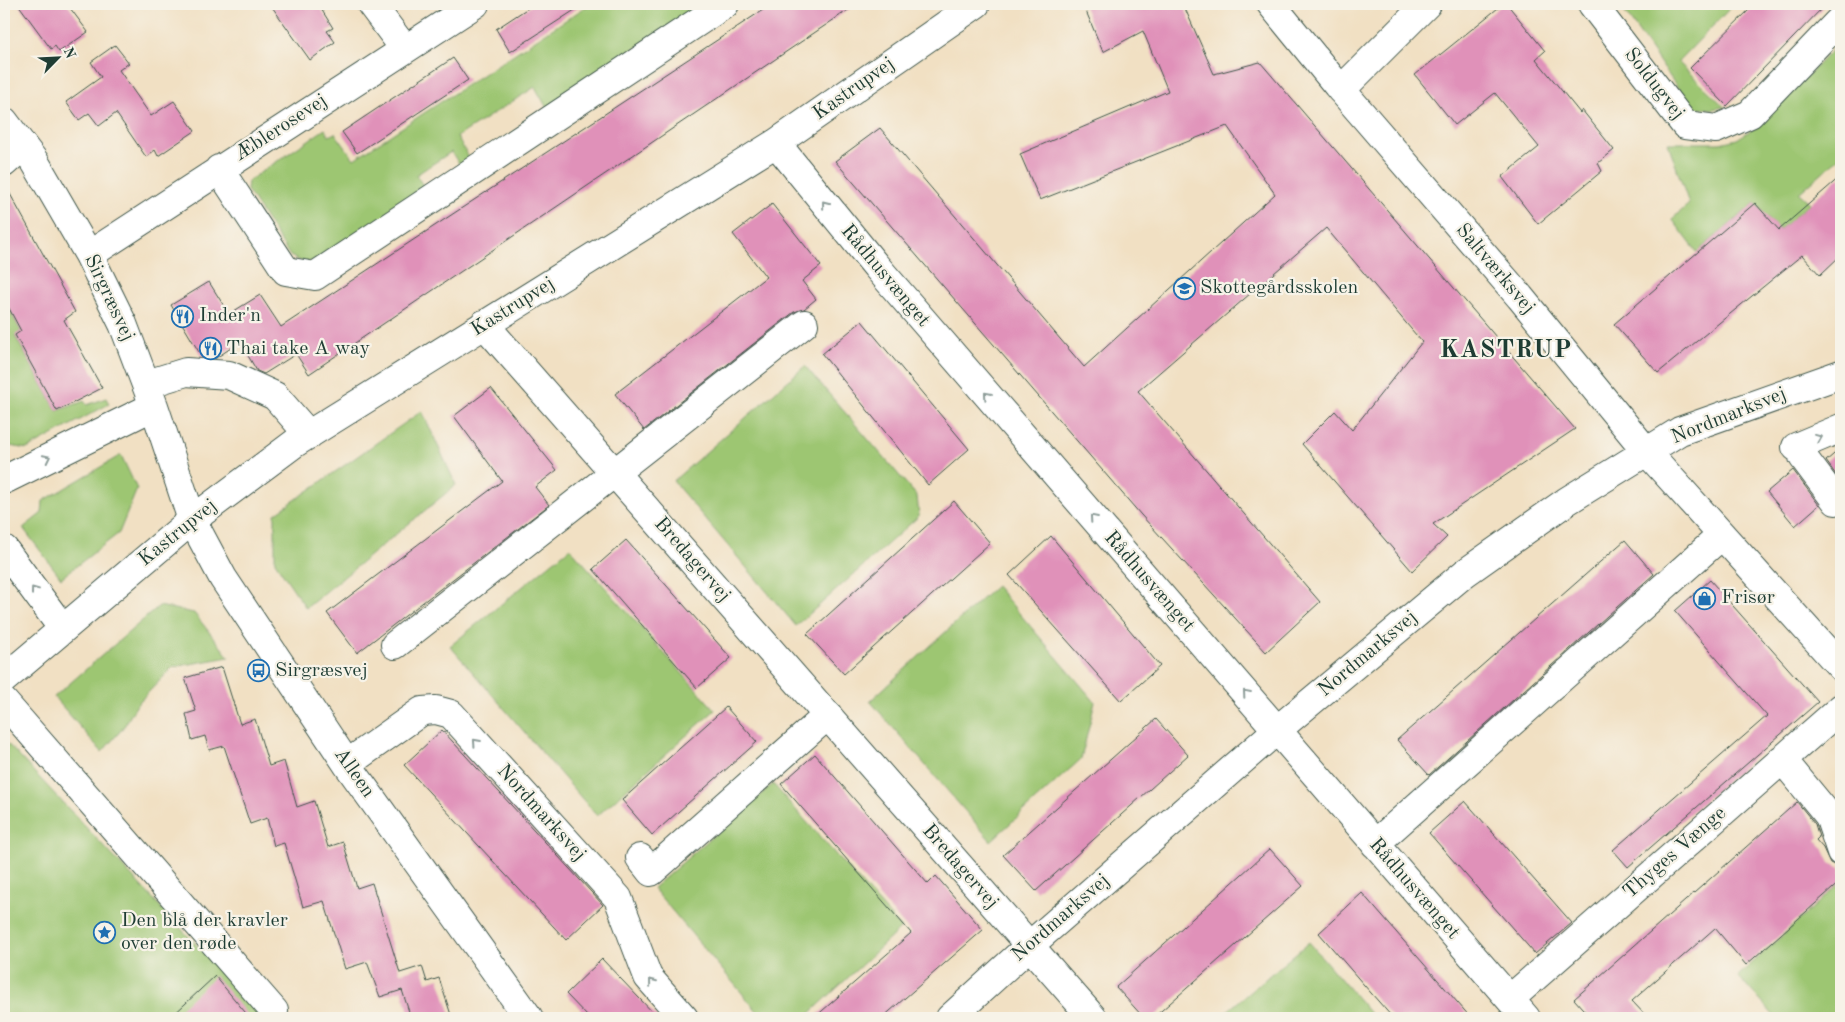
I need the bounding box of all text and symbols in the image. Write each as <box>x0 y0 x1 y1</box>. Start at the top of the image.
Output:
north arrow <box>32 32 82 82</box>
street label: Soldugvej <box>1620 44 1688 124</box>
text: N <box>60 45 78 61</box>
street label: Kastrupvej <box>810 54 898 124</box>
street label: Æblerosevej <box>231 91 331 165</box>
one-way arrow <box>822 201 830 210</box>
street label: Saltværksvej <box>1452 220 1538 318</box>
street label: Rådhusvænget <box>837 221 933 331</box>
street label: Sirgræsvej <box>80 252 138 344</box>
street label: Kastrupvej <box>468 274 558 340</box>
school or university icon: Skottegårdsskolen <box>1172 276 1196 300</box>
place label: Skottegårdsskolen <box>1200 278 1359 298</box>
restaurant icon: Inder'n <box>171 304 195 328</box>
place label: Inder'n <box>199 306 261 326</box>
restaurant icon: Thai take A way <box>198 337 222 361</box>
district label: KASTRUP <box>1440 338 1572 363</box>
place label: Thai take A way <box>226 339 370 359</box>
street label: Nordmarksvej <box>1669 384 1789 448</box>
one-way arrow <box>983 391 992 400</box>
one-way arrow <box>1814 433 1823 444</box>
one-way arrow <box>42 454 51 464</box>
street label: Kastrupvej <box>135 496 221 570</box>
street label: Bredagervej <box>650 514 734 606</box>
one-way arrow <box>1090 514 1099 523</box>
street label: Rådhusvænget <box>1100 528 1198 636</box>
one-way arrow <box>31 586 40 596</box>
shop icon: Frisør <box>1693 586 1717 610</box>
place label: Frisør <box>1721 588 1775 608</box>
street label: Nordmarksvej <box>1315 607 1421 701</box>
bus stop icon: Sirgræsvej <box>247 659 271 683</box>
place label: Sirgræsvej <box>275 661 368 681</box>
one-way arrow <box>1243 690 1251 699</box>
one-way arrow <box>473 738 482 747</box>
street label: Alleen <box>330 745 378 802</box>
street label: Nordmarksvej <box>493 761 589 865</box>
street label: Thyges Vænge <box>1620 803 1730 903</box>
street label: Bredagervej <box>918 821 1002 913</box>
street label: Rådhusvænget <box>1365 835 1463 943</box>
street label: Nordmarksvej <box>1008 870 1114 966</box>
place label: Den blå der kravler over den røde <box>121 911 288 954</box>
place icon: Den blå der kravler over den røde <box>93 921 117 945</box>
one-way arrow <box>649 978 658 987</box>

